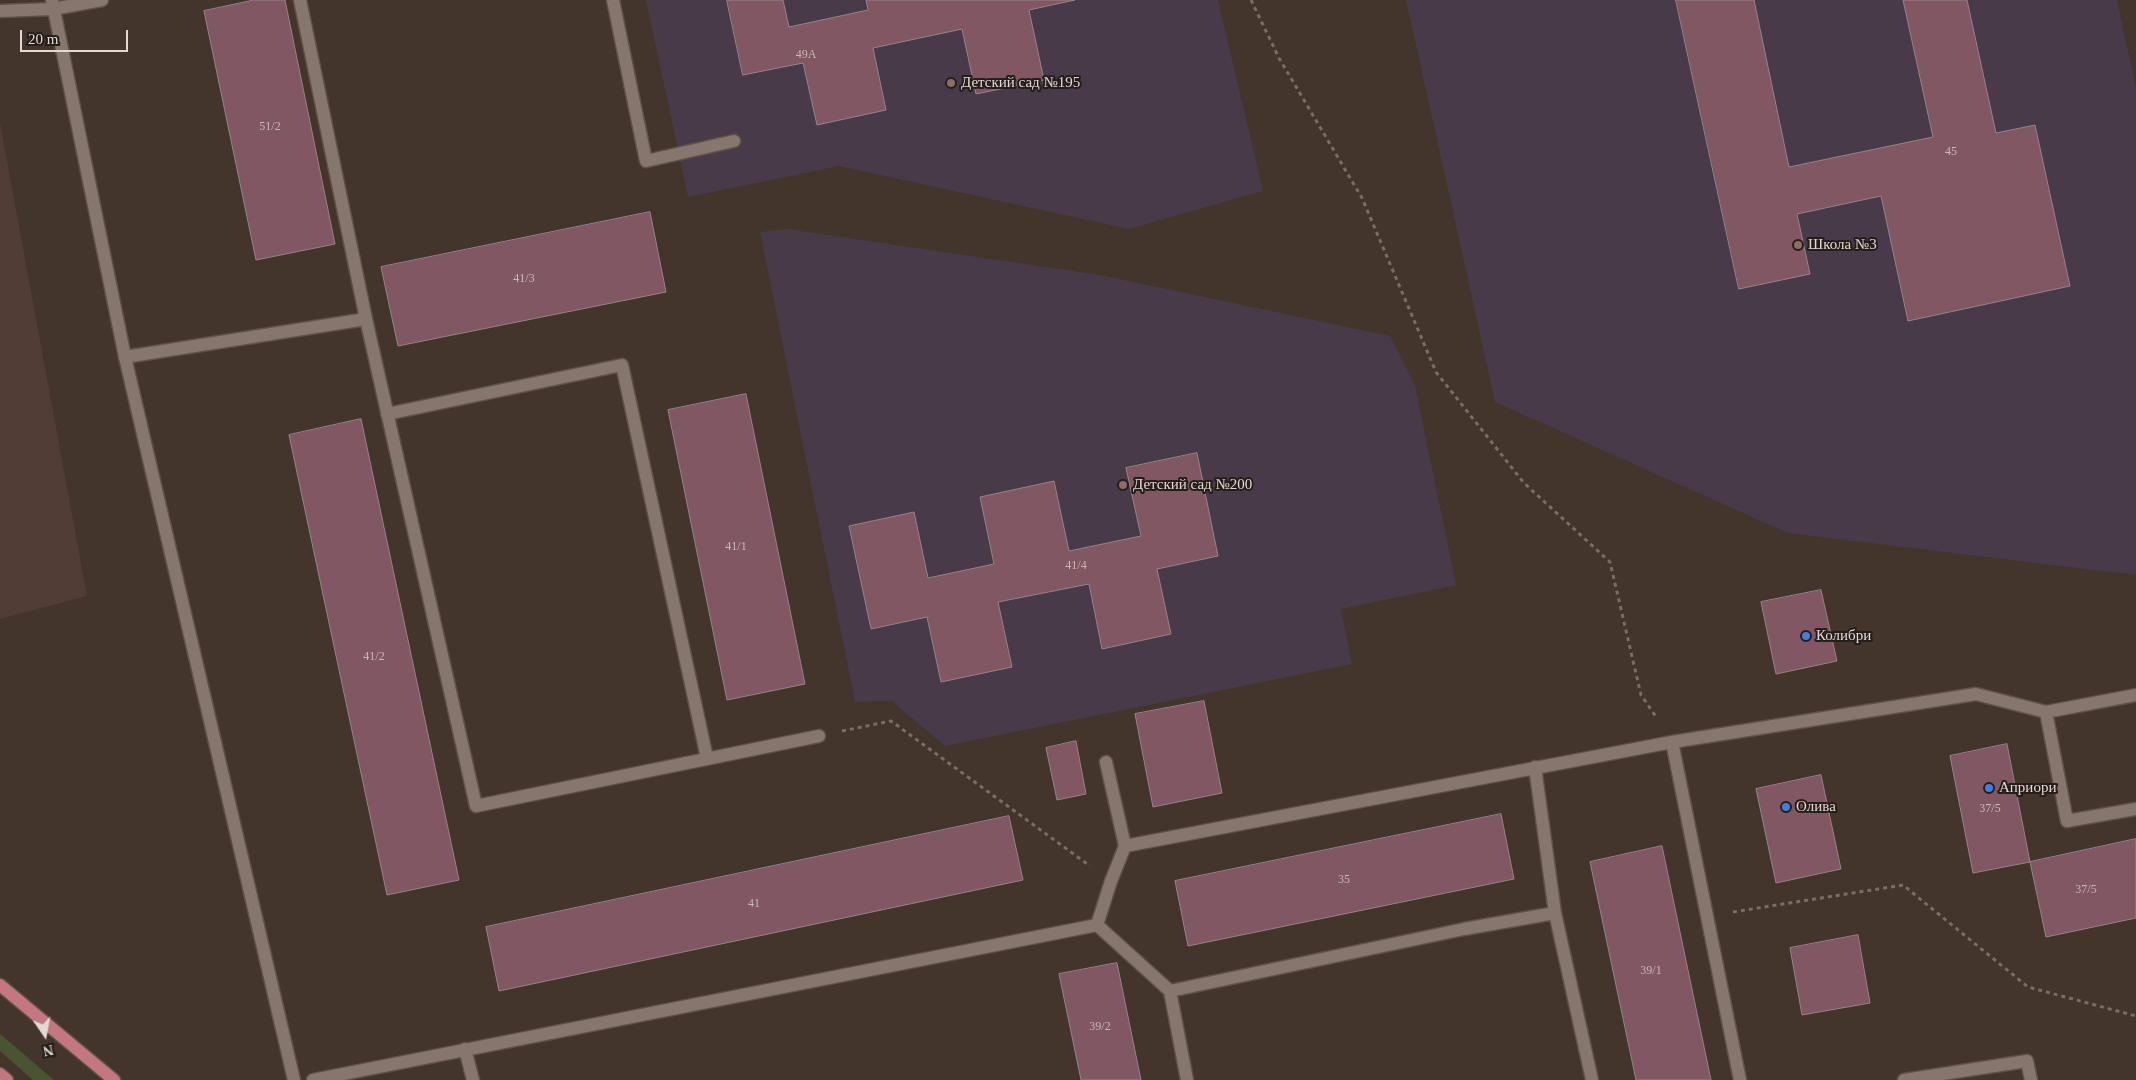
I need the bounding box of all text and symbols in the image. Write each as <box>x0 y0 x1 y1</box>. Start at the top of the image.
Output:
scale bar <box>22 20 130 52</box>
text: 20 m <box>28 31 58 47</box>
house number: 49А <box>796 48 816 62</box>
place label: Детский сад №195 <box>961 74 1080 92</box>
marker: Детский сад №195 <box>945 77 957 89</box>
house number: 51/2 <box>259 120 281 134</box>
house number: 45 <box>1945 145 1957 159</box>
place label: Школа №3 <box>1808 236 1877 254</box>
marker: Школа №3 <box>1792 239 1804 251</box>
house number: 41/3 <box>513 272 535 286</box>
place label: Детский сад №200 <box>1133 476 1252 494</box>
marker: Детский сад №200 <box>1117 479 1129 491</box>
house number: 41/1 <box>725 540 747 554</box>
house number: 41/4 <box>1065 559 1087 573</box>
place label: Колибри <box>1816 627 1871 645</box>
marker: Колибри <box>1800 630 1812 642</box>
house number: 41/2 <box>363 650 385 664</box>
place label: Априори <box>1999 779 2056 797</box>
marker: Априори <box>1983 782 1995 794</box>
place label: Олива <box>1796 798 1836 816</box>
marker: Олива <box>1780 801 1792 813</box>
house number: 37/5 <box>1979 802 2001 816</box>
house number: 35 <box>1338 873 1350 887</box>
house number: 37/5 <box>2075 883 2097 897</box>
house number: 41 <box>748 897 760 911</box>
house number: 39/1 <box>1640 964 1662 978</box>
north arrow <box>20 1010 70 1060</box>
house number: 39/2 <box>1089 1020 1111 1034</box>
text: N <box>42 1042 55 1059</box>

